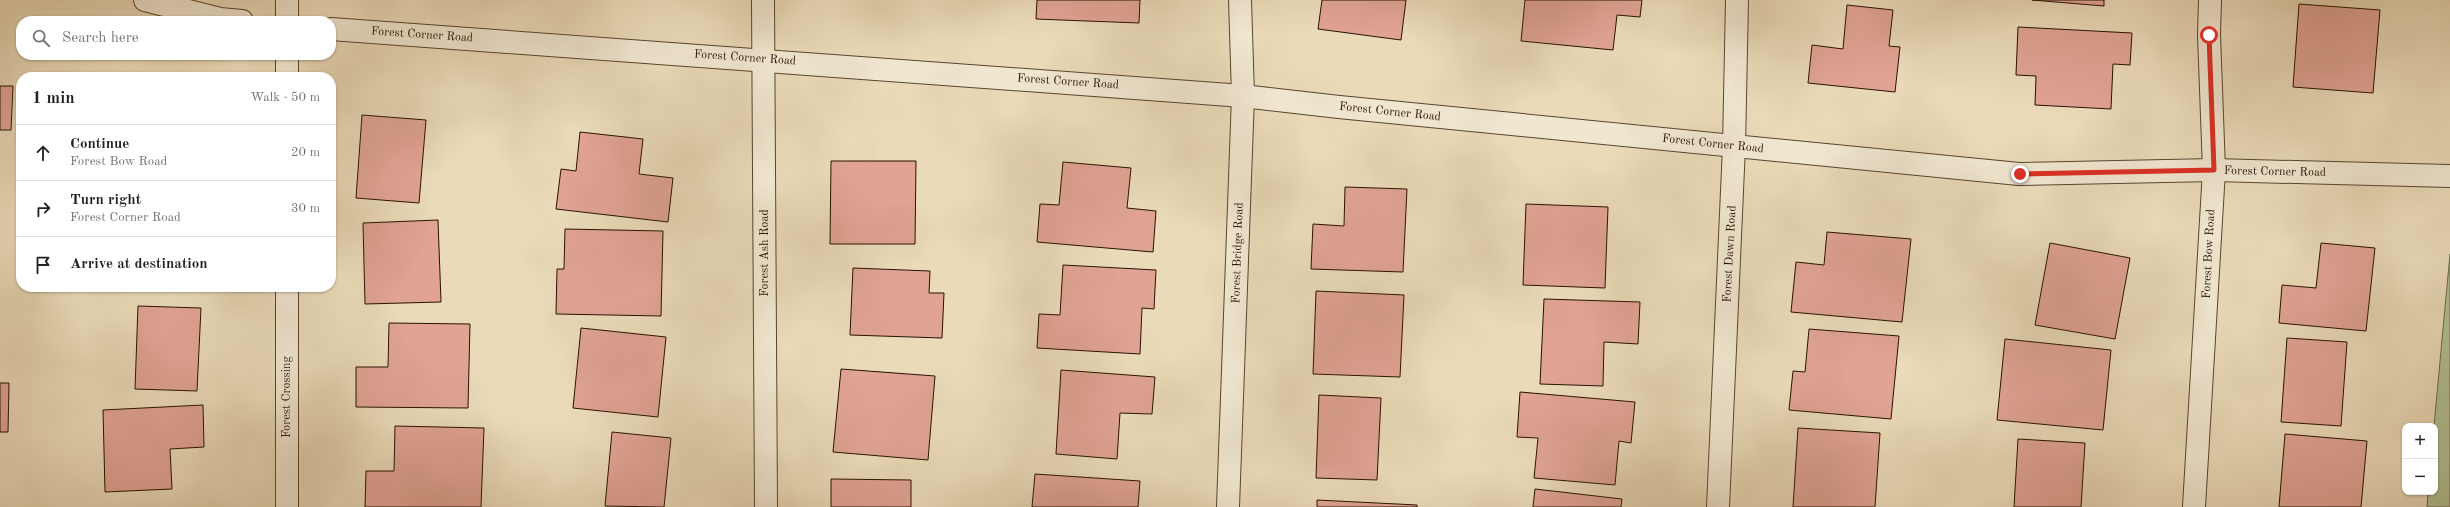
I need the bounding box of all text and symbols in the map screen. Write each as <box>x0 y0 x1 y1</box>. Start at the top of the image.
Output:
search box <box>16 16 336 60</box>
street label: Forest Corner Road <box>371 25 473 45</box>
route start <box>2200 26 2218 44</box>
icon: search <box>30 27 52 49</box>
text: Search here <box>62 31 139 46</box>
street label: Forest Corner Road <box>694 48 796 68</box>
street label: Forest Corner Road <box>1017 72 1119 92</box>
text: 1 min <box>32 90 75 107</box>
text: Walk · 50 m <box>251 91 320 104</box>
street label: Forest Corner Road <box>1338 101 1442 123</box>
street label: Forest Corner Road <box>1661 133 1765 155</box>
text: Continue <box>70 137 129 152</box>
icon: ahead <box>32 142 54 164</box>
text: 20 m <box>291 146 320 159</box>
text: Forest Bow Road <box>70 155 167 168</box>
route end <box>2011 165 2029 183</box>
street label: Forest Corner Road <box>2224 165 2326 179</box>
text: Turn right <box>70 193 141 208</box>
icon: right <box>32 198 54 220</box>
text: 30 m <box>291 202 320 215</box>
street label: Forest Bridge Road <box>1230 202 1246 304</box>
street label: Forest Dawn Road <box>1721 205 1739 303</box>
street label: Forest Ash Road <box>759 209 771 297</box>
street label: Forest Bow Road <box>2201 209 2217 299</box>
text: Forest Corner Road <box>70 211 181 224</box>
icon: arrive <box>32 254 54 276</box>
text: Arrive at destination <box>70 257 208 272</box>
street label: Forest Crossing <box>281 356 293 438</box>
map controls <box>2402 423 2438 495</box>
button: + <box>2402 423 2438 459</box>
button: − <box>2402 459 2438 495</box>

